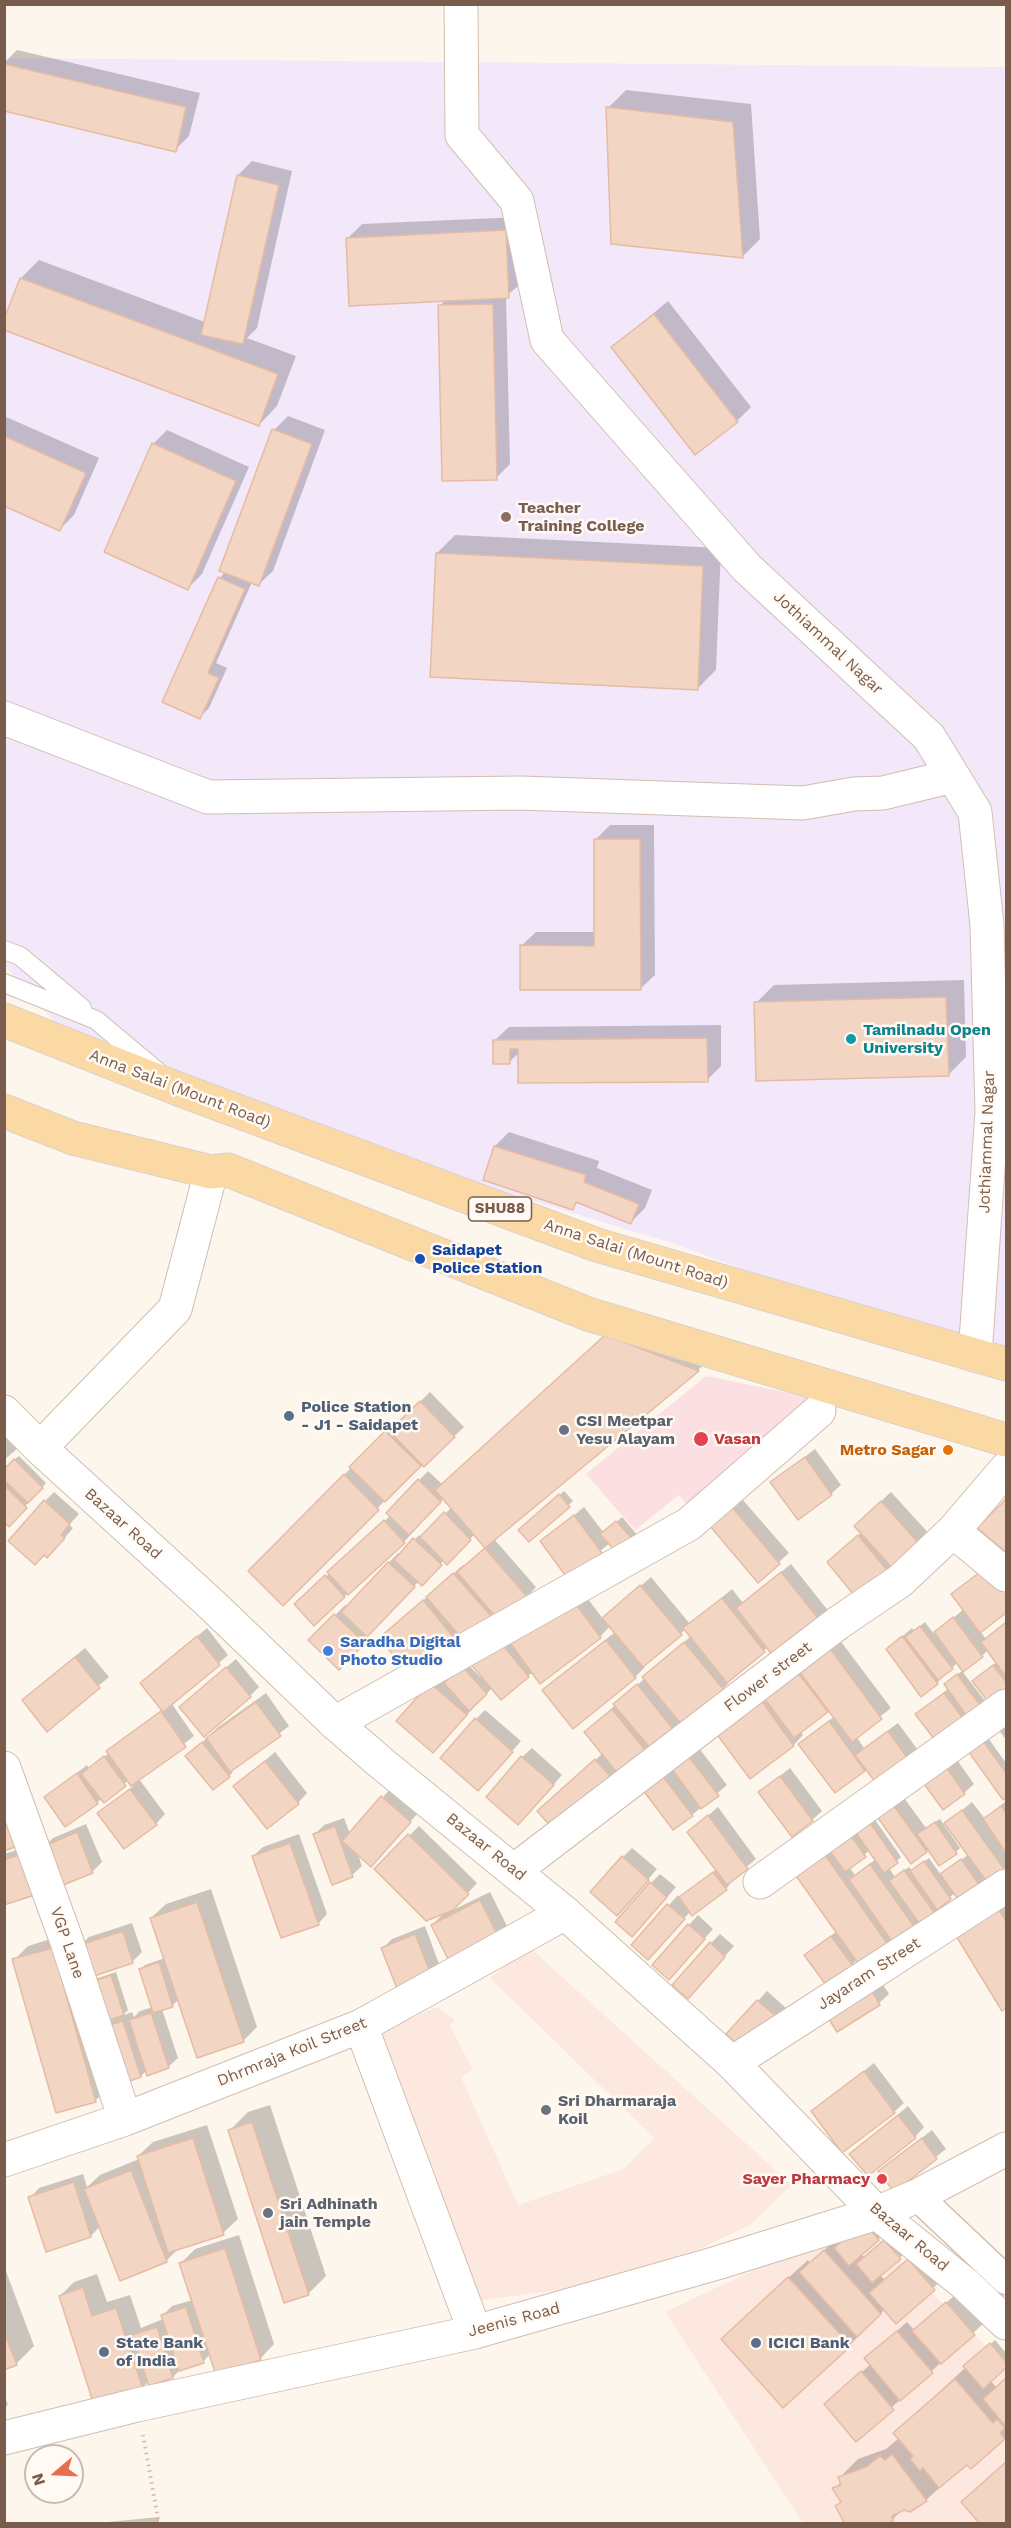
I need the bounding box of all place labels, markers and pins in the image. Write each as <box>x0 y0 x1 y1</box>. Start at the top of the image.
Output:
place label: Teacher Training College <box>518 498 645 536</box>
marker: Teacher Training College <box>499 510 513 524</box>
place label: Tamilnadu Open University <box>863 1020 991 1058</box>
marker: Tamilnadu Open University <box>844 1032 858 1046</box>
place label: Saidapet Police Station <box>432 1240 542 1278</box>
marker: Saidapet Police Station <box>413 1252 427 1266</box>
place label: Police Station - J1 - Saidapet <box>301 1397 418 1435</box>
marker: Police Station - J1 - Saidapet <box>282 1409 296 1423</box>
place label: CSI Meetpar Yesu Alayam <box>576 1411 675 1449</box>
marker: CSI Meetpar Yesu Alayam <box>557 1423 571 1437</box>
place label: Vasan <box>714 1429 761 1449</box>
marker: Vasan <box>692 1430 710 1448</box>
place label: Metro Sagar <box>840 1440 936 1460</box>
marker: Metro Sagar <box>941 1443 955 1457</box>
place label: Saradha Digital Photo Studio <box>340 1632 461 1670</box>
marker: Saradha Digital Photo Studio <box>321 1644 335 1658</box>
place label: Sri Dharmaraja Koil <box>558 2091 676 2129</box>
marker: Sri Dharmaraja Koil <box>539 2103 553 2117</box>
place label: Sayer Pharmacy <box>742 2169 870 2189</box>
marker: Sayer Pharmacy <box>875 2172 889 2186</box>
place label: Sri Adhinath jain Temple <box>280 2194 378 2232</box>
marker: Sri Adhinath jain Temple <box>261 2206 275 2220</box>
place label: State Bank of India <box>116 2333 203 2371</box>
place label: ICICI Bank <box>768 2333 850 2353</box>
marker: ICICI Bank <box>749 2336 763 2350</box>
marker: State Bank of India <box>97 2345 111 2359</box>

